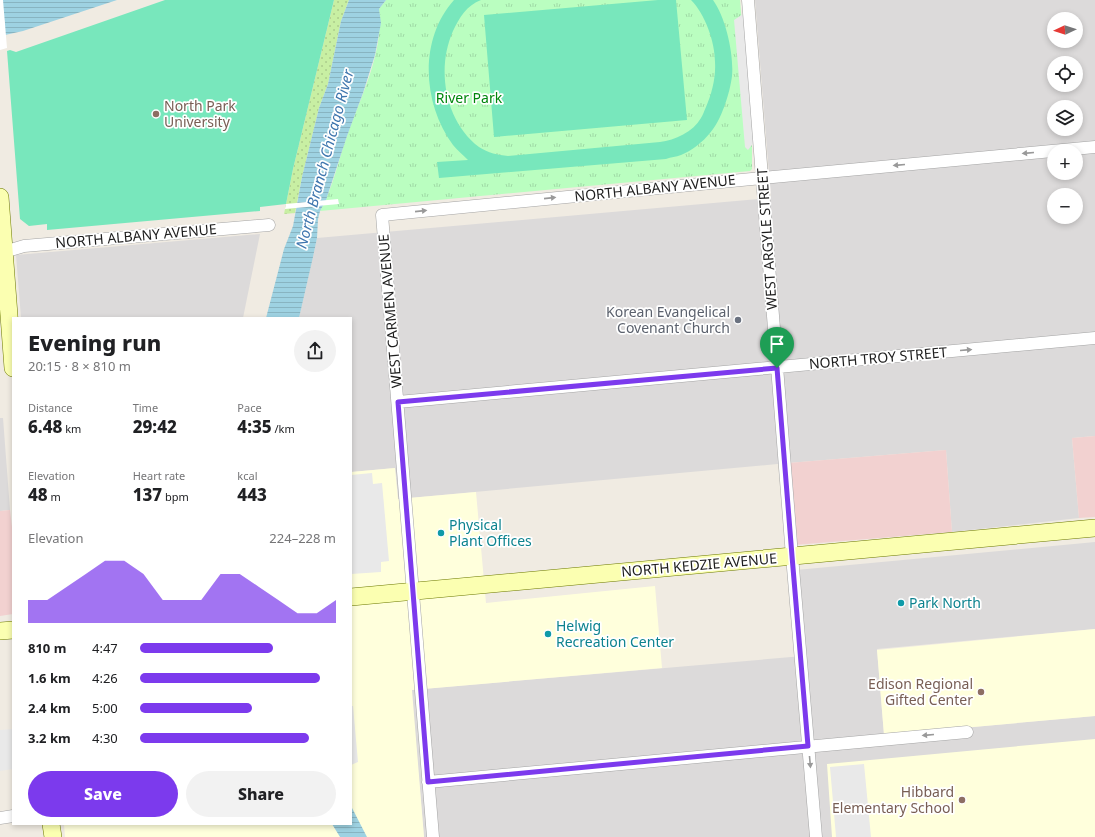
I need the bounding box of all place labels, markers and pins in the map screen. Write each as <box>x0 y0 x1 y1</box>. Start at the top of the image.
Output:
place label: North Park University <box>164 96 236 131</box>
marker: North Park University <box>151 109 161 119</box>
place label: Korean Evangelical Covenant Church <box>606 302 730 337</box>
marker: Korean Evangelical Covenant Church <box>733 315 743 325</box>
pin <box>760 327 794 368</box>
place label: Physical Plant Offices <box>449 515 532 550</box>
marker: Physical Plant Offices <box>436 528 446 538</box>
place label: Park North <box>909 593 981 612</box>
marker: Park North <box>896 598 906 608</box>
place label: Helwig Recreation Center <box>556 616 674 651</box>
marker: Helwig Recreation Center <box>543 629 553 639</box>
place label: Edison Regional Gifted Center <box>868 674 973 709</box>
marker: Edison Regional Gifted Center <box>976 687 986 697</box>
place label: Hibbard Elementary School <box>832 782 954 817</box>
marker: Hibbard Elementary School <box>957 795 967 805</box>

